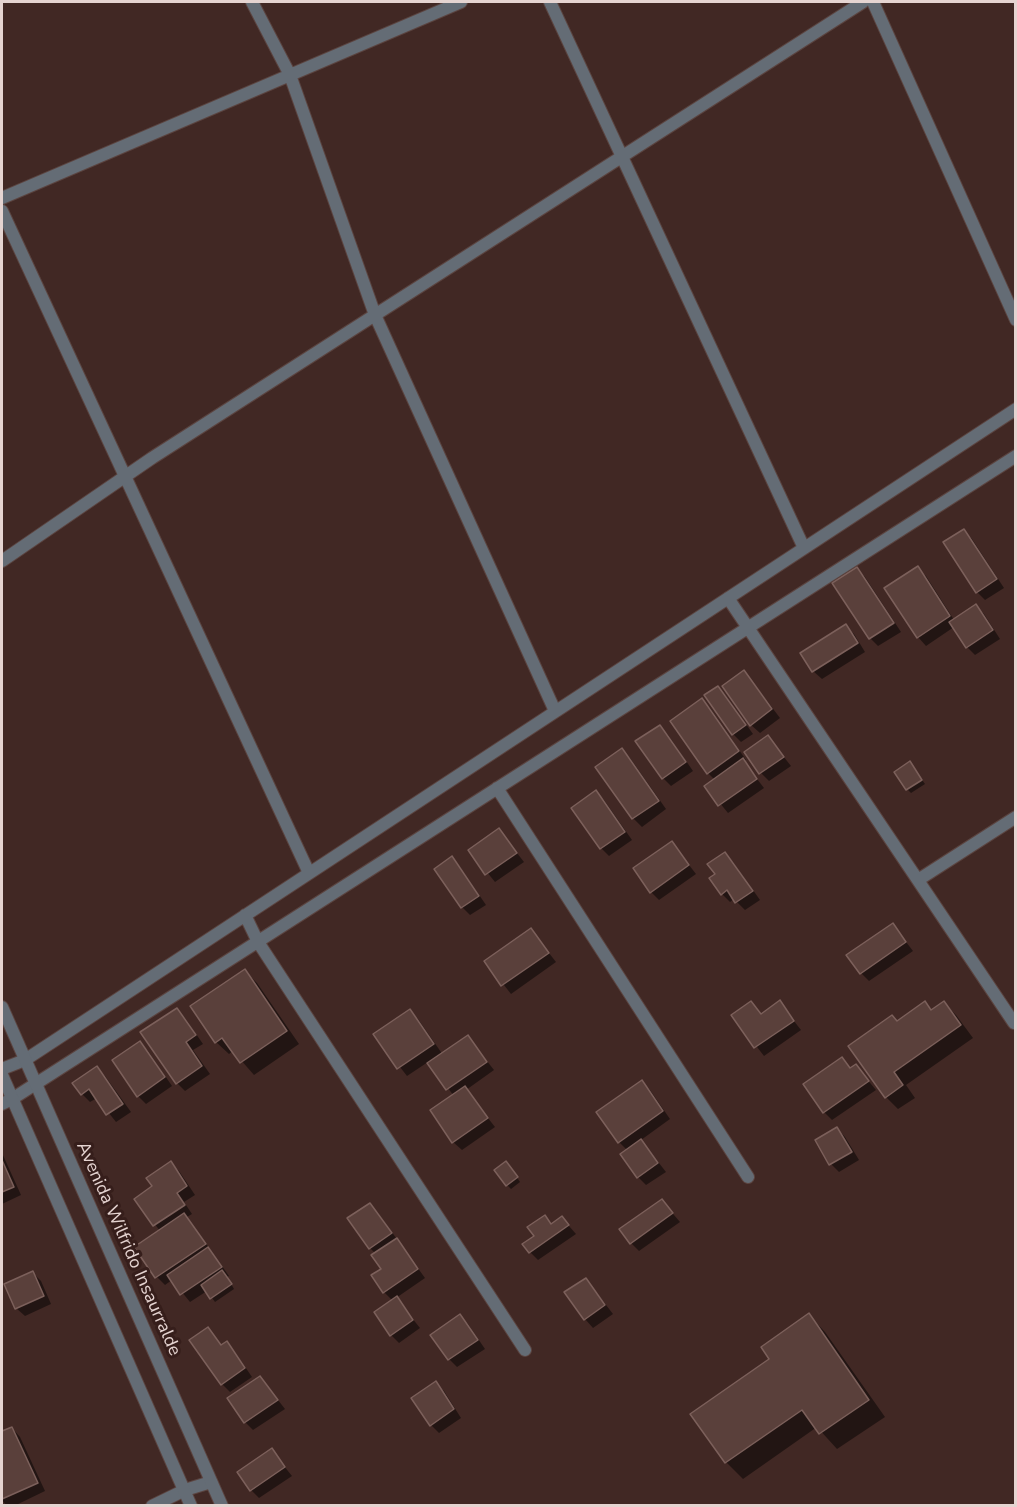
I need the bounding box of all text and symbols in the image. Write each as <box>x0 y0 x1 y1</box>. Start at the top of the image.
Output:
street label: Avenida Wilfrido Insaurralde <box>71 1139 185 1359</box>

